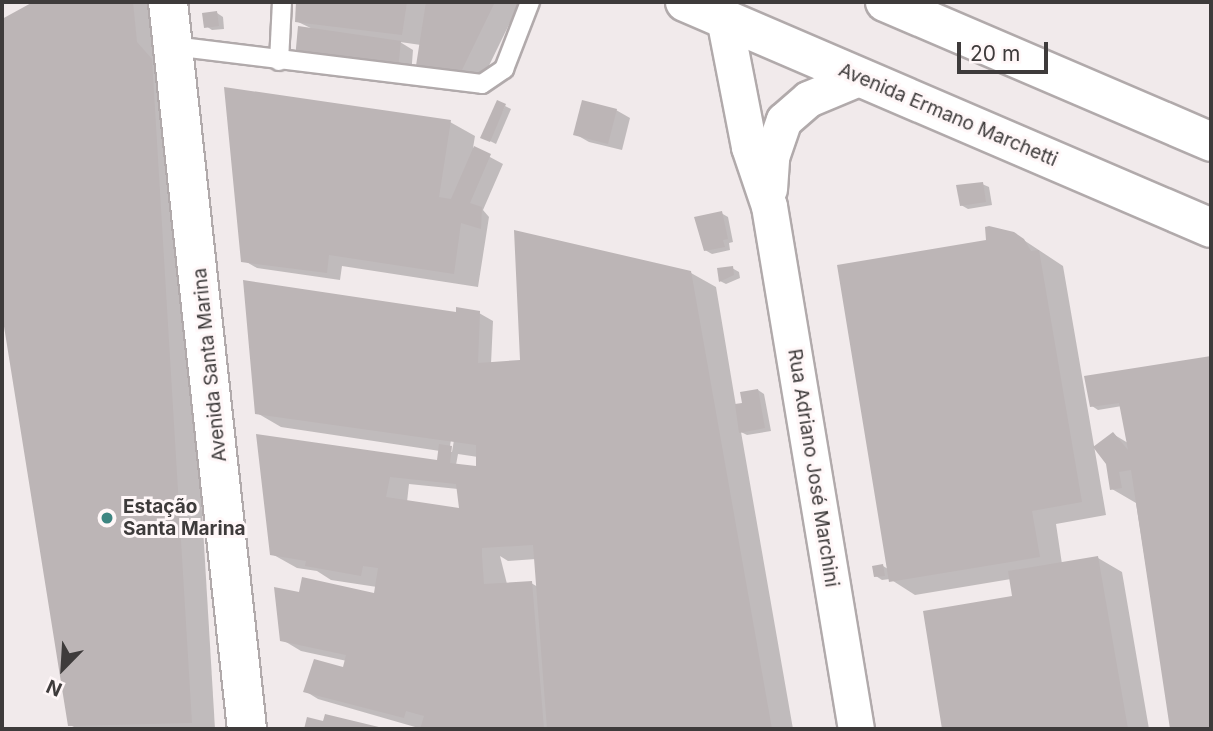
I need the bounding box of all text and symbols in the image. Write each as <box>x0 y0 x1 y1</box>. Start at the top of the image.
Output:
scale bar <box>961 28 1052 72</box>
text: 20 m <box>970 41 1020 66</box>
street label: Avenida Ermano Marchetti <box>835 59 1061 171</box>
street label: Avenida Santa Marina <box>188 267 232 463</box>
street label: Rua Adriano José Marchini <box>783 347 843 589</box>
place label: Estação Santa Marina <box>123 496 245 540</box>
marker: Estação Santa Marina <box>97 508 117 528</box>
north arrow <box>28 633 98 703</box>
text: N <box>43 674 66 701</box>

